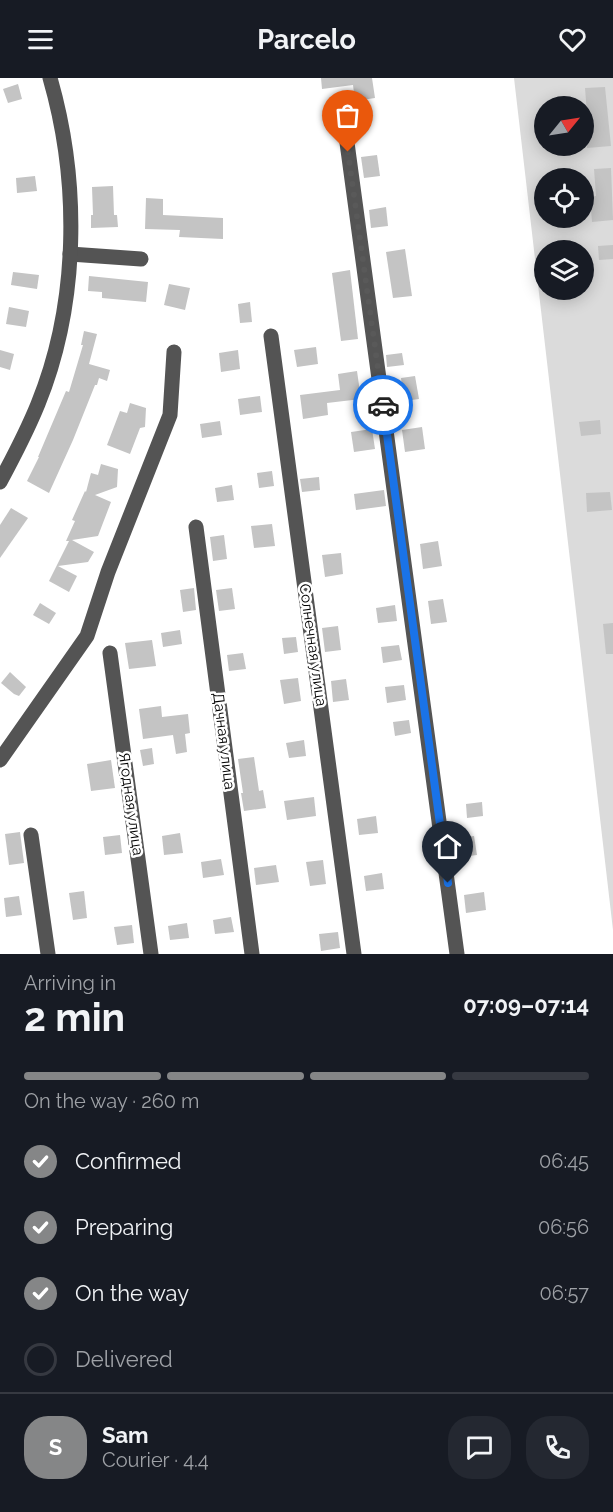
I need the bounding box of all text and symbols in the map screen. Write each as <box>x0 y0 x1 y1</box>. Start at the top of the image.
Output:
icon: menu <box>24 23 57 56</box>
icon: heart <box>556 23 589 56</box>
text: Parcelo <box>257 24 356 55</box>
pin <box>322 90 373 152</box>
north arrow <box>534 96 594 156</box>
map controls <box>534 96 594 300</box>
icon: bag <box>331 99 364 132</box>
button: locate <box>534 168 594 228</box>
button: layers <box>534 240 594 300</box>
courier <box>353 375 413 435</box>
icon: car <box>367 389 400 422</box>
street label: Солнечная улица <box>295 583 331 707</box>
street label: Дачная улица <box>209 691 239 791</box>
street label: Ягодная улица <box>115 751 147 857</box>
pin <box>422 821 473 883</box>
icon: home <box>431 830 464 863</box>
text: Arriving in <box>24 971 116 995</box>
text: 07:09–07:14 <box>463 992 589 1018</box>
text: 2 min <box>24 994 125 1040</box>
text: On the way · 260 m <box>24 1089 199 1113</box>
icon: check <box>24 1145 57 1178</box>
text: Confirmed <box>75 1148 182 1174</box>
text: 06:45 <box>539 1149 589 1173</box>
icon: check <box>24 1211 57 1244</box>
text: Preparing <box>75 1214 173 1240</box>
text: 06:56 <box>538 1215 589 1239</box>
icon: check <box>24 1277 57 1310</box>
text: On the way <box>75 1280 189 1306</box>
text: 06:57 <box>539 1281 589 1305</box>
text: Delivered <box>75 1346 173 1372</box>
button: chat <box>448 1416 511 1479</box>
button: phone <box>526 1416 589 1479</box>
text: Sam <box>102 1422 149 1448</box>
text: S <box>49 1434 62 1460</box>
text: Courier · 4.4 <box>102 1448 209 1472</box>

